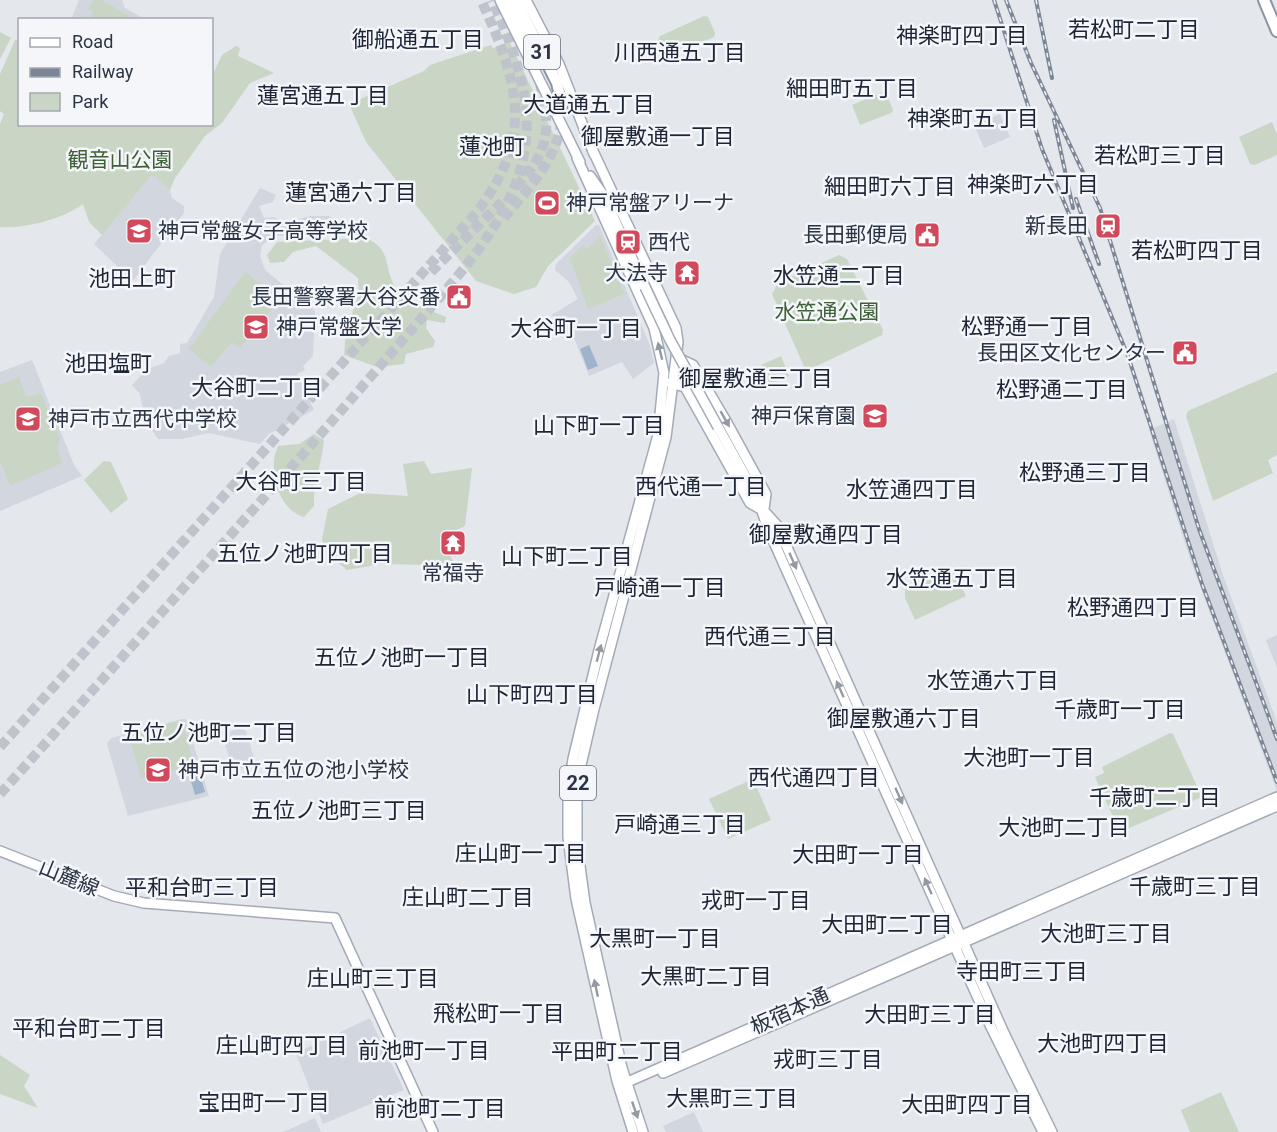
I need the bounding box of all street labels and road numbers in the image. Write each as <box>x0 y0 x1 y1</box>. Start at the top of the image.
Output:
road number: 31 <box>524 35 560 69</box>
road number: 22 <box>560 766 596 800</box>
street label: 山麓線 <box>35 855 103 901</box>
street label: 板宿本通 <box>747 983 833 1039</box>

